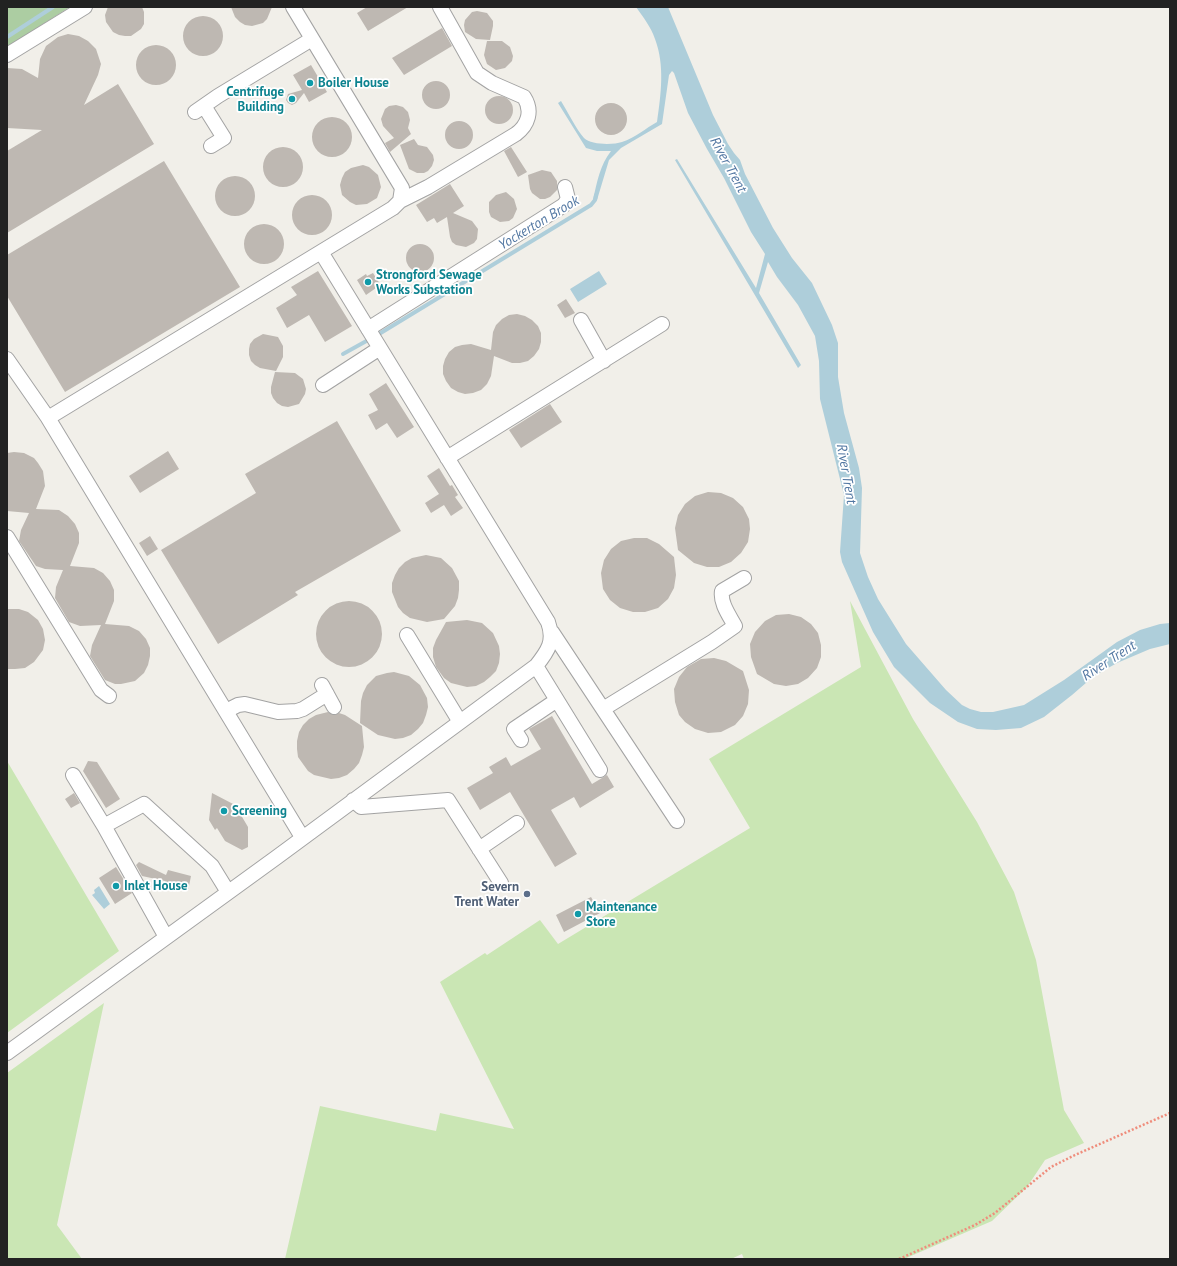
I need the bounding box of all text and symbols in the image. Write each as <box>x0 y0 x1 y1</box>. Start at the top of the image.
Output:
place label: Boiler House <box>318 75 389 91</box>
marker: Boiler House <box>305 78 315 88</box>
place label: Centrifuge Building <box>226 84 284 115</box>
marker: Centrifuge Building <box>287 94 297 104</box>
water label: River Trent <box>706 134 750 196</box>
water label: Yockerton Brook <box>496 192 582 254</box>
place label: Strongford Sewage Works Substation <box>376 267 482 298</box>
marker: Strongford Sewage Works Substation <box>363 277 373 287</box>
water label: River Trent <box>832 443 860 505</box>
water label: River Trent <box>1079 637 1139 685</box>
place label: Screening <box>232 803 287 819</box>
marker: Screening <box>219 806 229 816</box>
place label: Inlet House <box>124 878 188 894</box>
place label: Severn Trent Water <box>454 879 519 910</box>
marker: Inlet House <box>111 881 121 891</box>
marker: Severn Trent Water <box>522 889 532 899</box>
place label: Maintenance Store <box>586 899 657 930</box>
marker: Maintenance Store <box>573 909 583 919</box>

